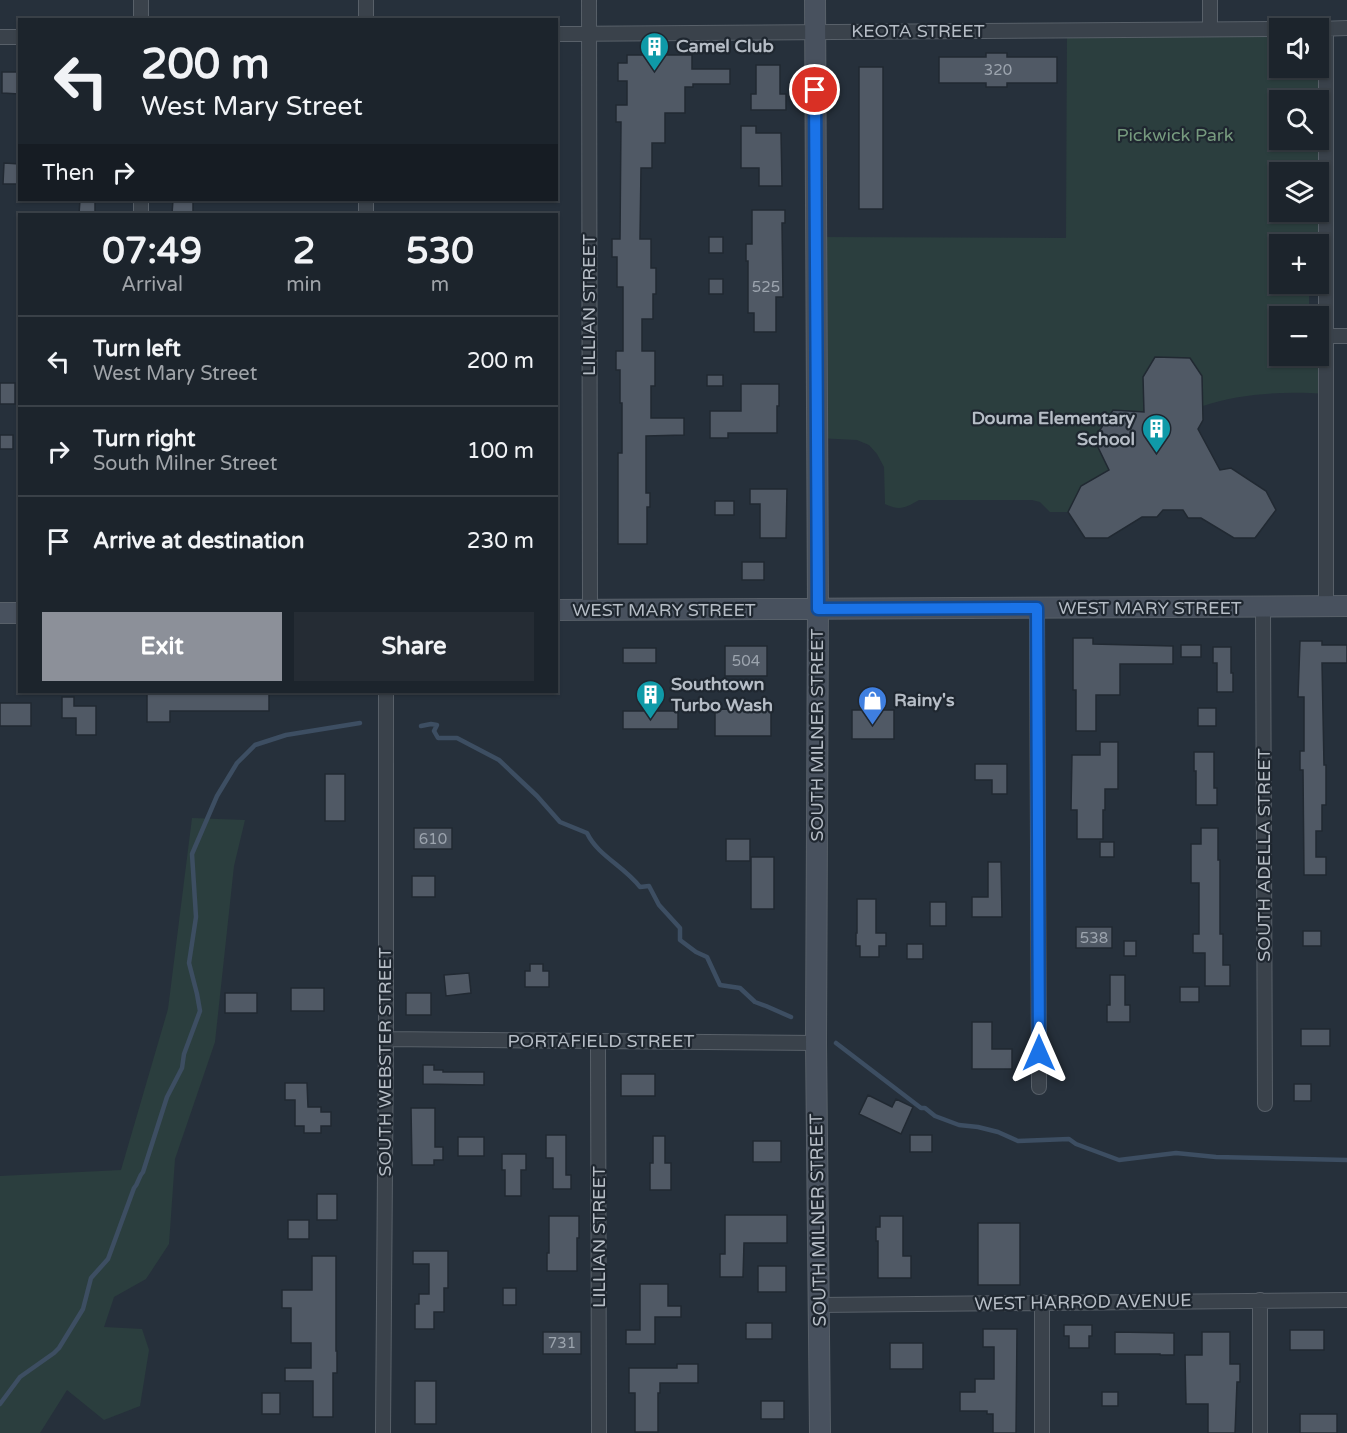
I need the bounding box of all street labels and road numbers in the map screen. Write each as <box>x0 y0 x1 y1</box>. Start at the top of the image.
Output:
street label: KEOTA STREET <box>851 20 985 42</box>
street label: LILLIAN STREET <box>578 234 600 376</box>
street label: WEST MARY STREET <box>1058 597 1242 619</box>
street label: WEST MARY STREET <box>572 599 756 621</box>
street label: SOUTH MILNER STREET <box>806 628 828 842</box>
street label: SOUTH ADELLA STREET <box>1253 748 1275 962</box>
street label: SOUTH WEBSTER STREET <box>374 947 396 1177</box>
street label: PORTAFIELD STREET <box>507 1030 695 1052</box>
street label: SOUTH MILNER STREET <box>805 1113 831 1327</box>
street label: LILLIAN STREET <box>588 1166 610 1308</box>
street label: WEST HARROD AVENUE <box>974 1289 1192 1315</box>

